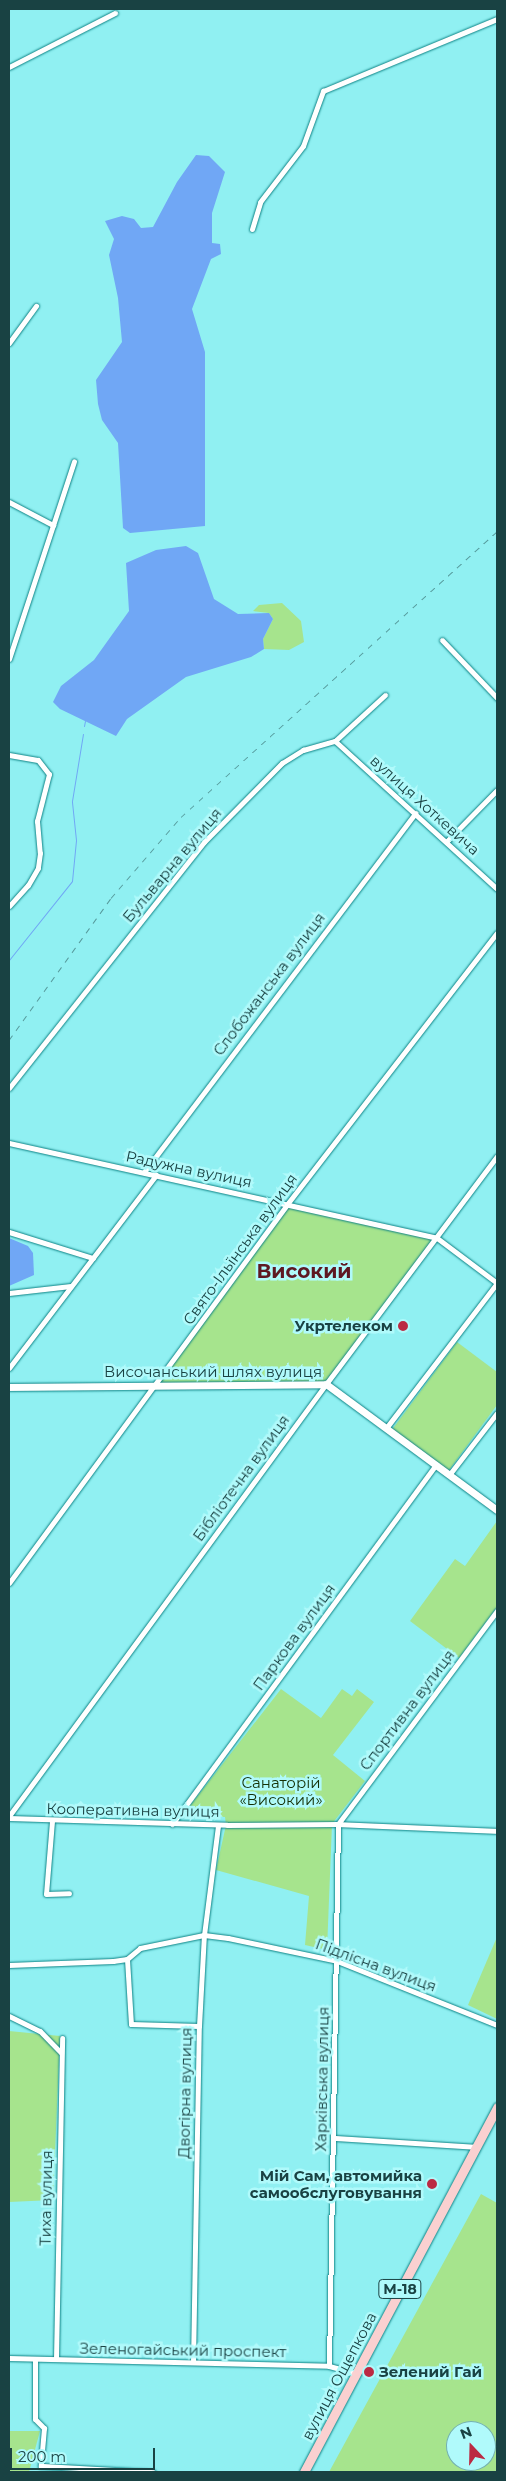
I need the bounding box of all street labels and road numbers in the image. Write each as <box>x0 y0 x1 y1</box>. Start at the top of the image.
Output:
street label: вулиця Хоткевича <box>367 751 483 859</box>
street label: Бульварна вулиця <box>119 804 225 926</box>
street label: Слобожанська вулиця <box>209 909 329 1059</box>
street label: Радужна вулиця <box>124 1147 254 1191</box>
street label: Свято-Ільїнська вулиця <box>179 1170 301 1328</box>
street label: Височанський шлях вулиця <box>104 1363 322 1381</box>
street label: Бібліотечна вулиця <box>189 1411 293 1545</box>
street label: Паркова вулиця <box>249 1580 339 1694</box>
street label: Спортивна вулиця <box>356 1646 458 1774</box>
street label: Кооперативна вулиця <box>46 1799 220 1821</box>
street label: Підлісна вулиця <box>313 1935 439 1995</box>
street label: Харківська вулиця <box>312 2006 332 2152</box>
street label: Двогірна вулиця <box>175 2027 195 2159</box>
street label: Тиха вулиця <box>36 2150 56 2246</box>
road number: М-18 <box>378 2278 422 2300</box>
street label: вулиця Ощепкова <box>298 2309 380 2443</box>
street label: Зеленогайський проспект <box>80 2339 286 2361</box>

